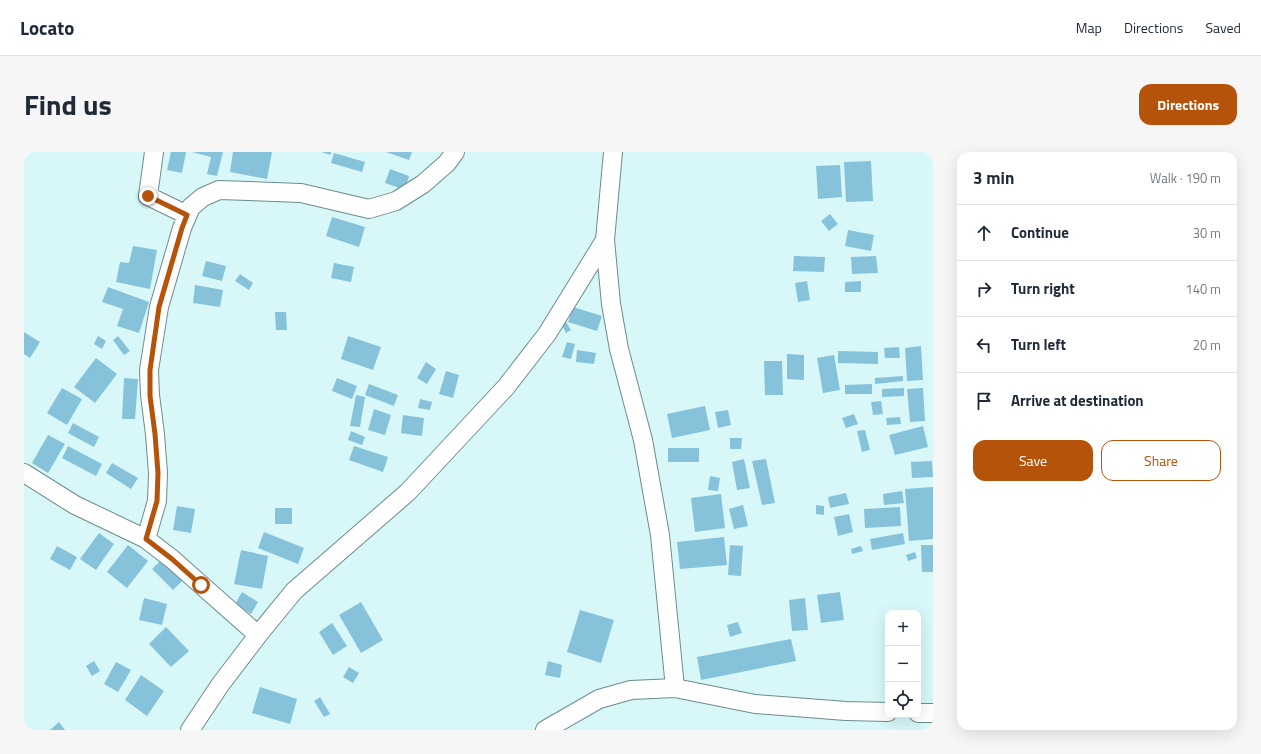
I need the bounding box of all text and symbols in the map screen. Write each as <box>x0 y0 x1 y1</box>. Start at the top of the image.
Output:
text: Locato <box>20 13 74 42</box>
text: Map <box>1076 17 1102 38</box>
text: Directions <box>1124 17 1183 38</box>
text: Saved <box>1205 17 1241 38</box>
text: Find us <box>24 83 112 126</box>
button: Directions <box>1139 84 1237 125</box>
text: 3 min <box>973 165 1014 191</box>
text: Walk · 190 m <box>1150 168 1221 188</box>
route end <box>139 187 157 205</box>
text: Continue <box>1011 221 1069 244</box>
icon: ahead <box>973 222 995 244</box>
text: 30 m <box>1193 223 1221 243</box>
text: Turn right <box>1011 277 1075 300</box>
icon: right <box>973 278 995 300</box>
text: 140 m <box>1185 279 1221 299</box>
text: Turn left <box>1011 333 1066 356</box>
icon: left <box>973 334 995 356</box>
text: 20 m <box>1193 335 1221 355</box>
text: Arrive at destination <box>1011 389 1144 412</box>
icon: arrive <box>973 390 995 412</box>
button: Save <box>973 440 1093 481</box>
button: Share <box>1101 440 1221 481</box>
route start <box>192 576 210 594</box>
map controls <box>885 610 921 718</box>
button: + <box>885 610 921 646</box>
button: − <box>885 646 921 682</box>
button: locate <box>885 682 921 718</box>

